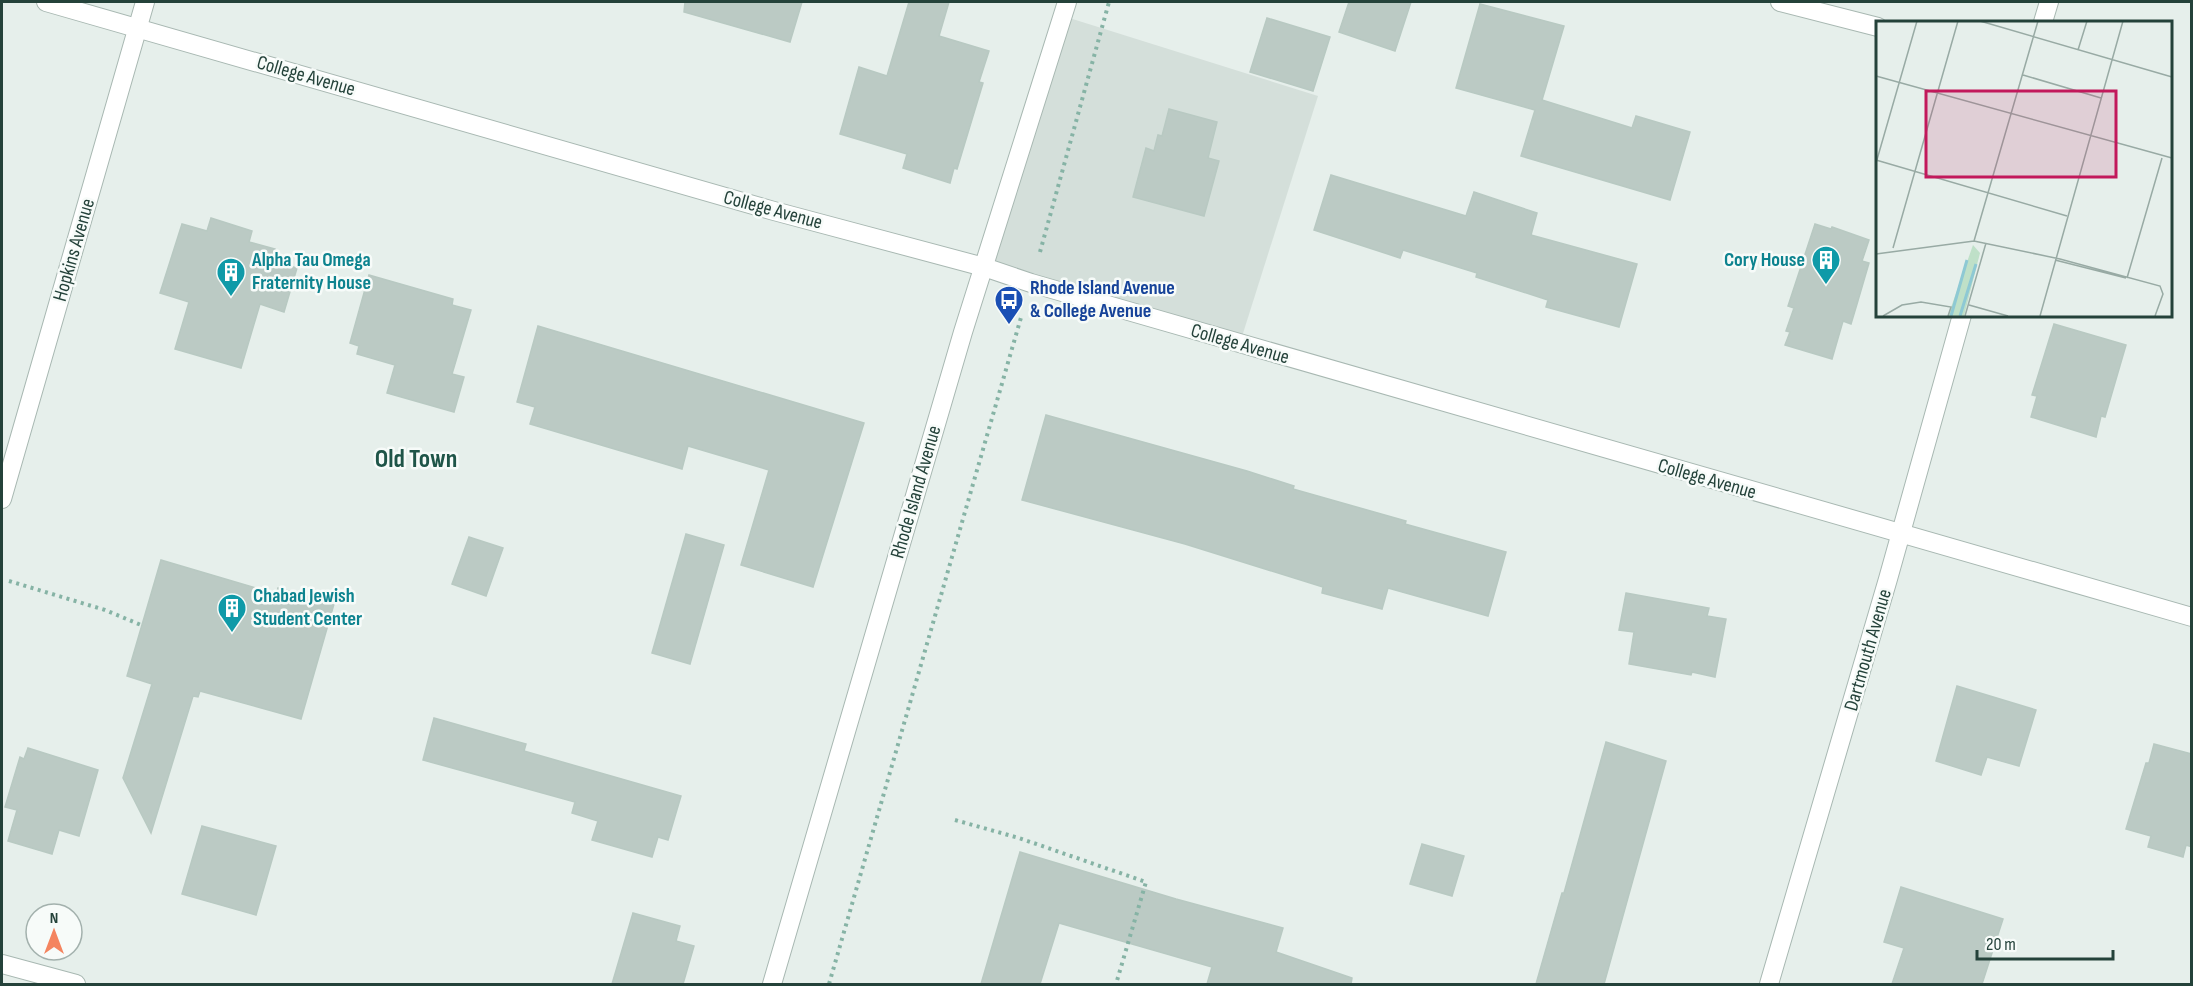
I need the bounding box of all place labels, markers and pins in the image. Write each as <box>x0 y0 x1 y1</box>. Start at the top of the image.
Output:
building icon: Cory House <box>1810 244 1842 286</box>
place label: Alpha Tau Omega Fraternity House <box>251 248 371 295</box>
place label: Cory House <box>1724 248 1805 272</box>
building icon: Alpha Tau Omega Fraternity House <box>215 256 247 298</box>
place label: Rhode Island Avenue & College Avenue <box>1030 276 1175 323</box>
bus stop icon: Rhode Island Avenue & College Avenue <box>993 284 1025 326</box>
place label: Chabad Jewish Student Center <box>253 584 362 631</box>
building icon: Chabad Jewish Student Center <box>216 592 248 634</box>

